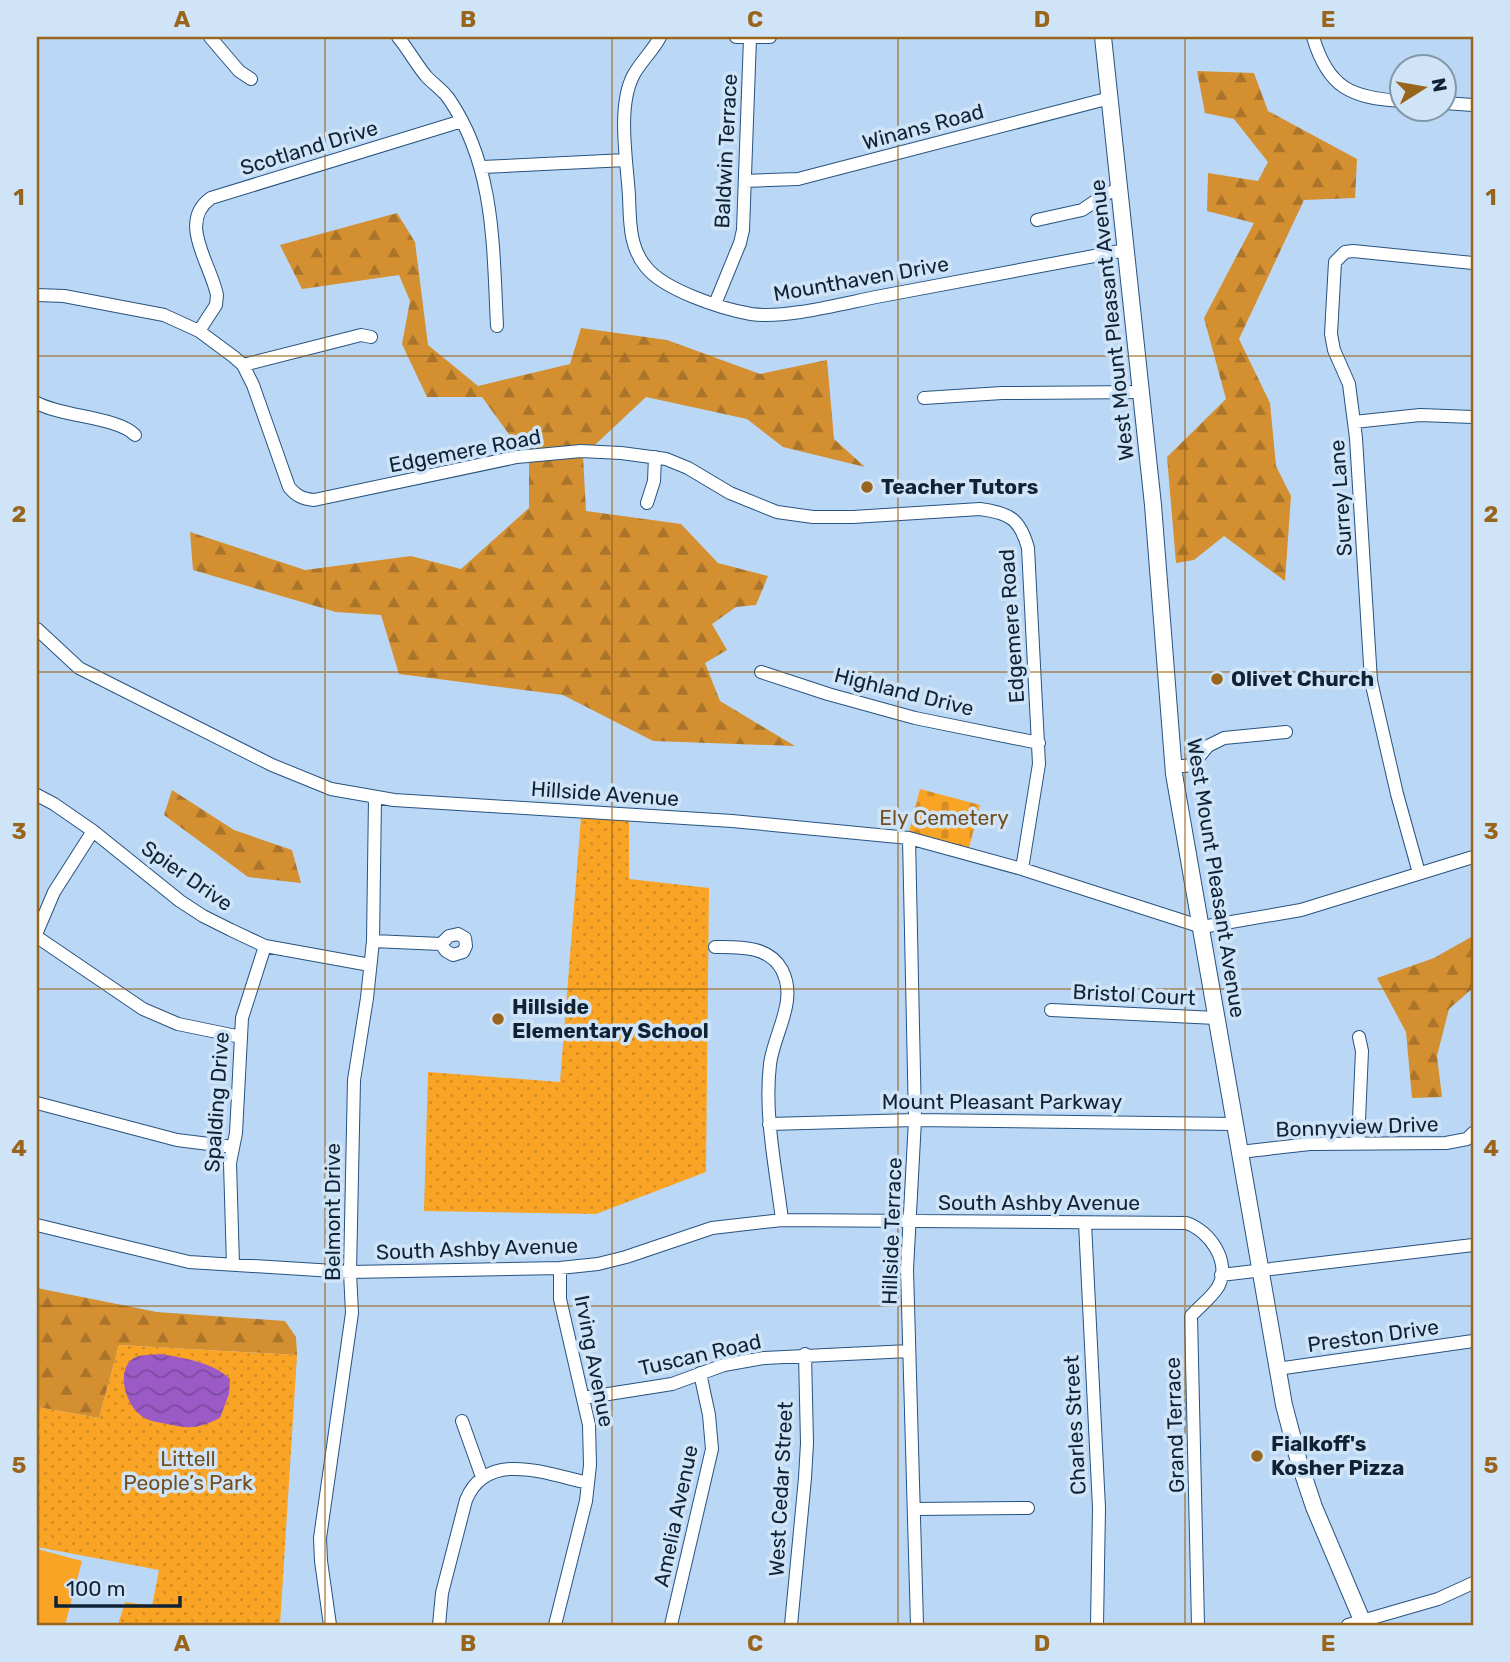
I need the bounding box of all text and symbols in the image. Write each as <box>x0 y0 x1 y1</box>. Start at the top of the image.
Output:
text: A <box>174 5 191 33</box>
text: B <box>460 5 476 33</box>
text: C <box>747 5 763 33</box>
text: D <box>1034 5 1050 33</box>
text: E <box>1321 5 1335 33</box>
north arrow <box>1388 52 1458 122</box>
street label: Baldwin Terrace <box>709 73 742 229</box>
text: N <box>1427 76 1452 94</box>
street label: Winans Road <box>859 98 986 155</box>
street label: Scotland Drive <box>237 115 381 180</box>
street label: West Mount Pleasant Avenue <box>1084 178 1139 462</box>
text: 1 <box>13 183 25 211</box>
text: 1 <box>1485 183 1497 211</box>
street label: Mounthaven Drive <box>771 251 951 306</box>
street label: Edgemere Road <box>387 424 543 477</box>
street label: Surrey Lane <box>1324 439 1357 557</box>
place label: Teacher Tutors <box>881 474 1038 499</box>
marker: Teacher Tutors <box>859 479 875 495</box>
text: 2 <box>12 500 26 528</box>
text: 2 <box>1484 500 1498 528</box>
street label: Edgemere Road <box>994 548 1029 704</box>
street label: Highland Drive <box>832 662 977 721</box>
place label: Olivet Church <box>1231 666 1374 691</box>
marker: Olivet Church <box>1209 671 1225 687</box>
street label: West Mount Pleasant Avenue <box>1182 736 1251 1019</box>
street label: Hillside Avenue <box>530 776 680 811</box>
park label: Ely Cemetery <box>879 805 1009 830</box>
text: 3 <box>11 817 27 845</box>
text: 3 <box>1483 817 1499 845</box>
street label: Spier Drive <box>137 835 238 916</box>
street label: Bristol Court <box>1072 979 1196 1010</box>
place label: Hillside Elementary School <box>512 994 709 1043</box>
marker: Hillside Elementary School <box>490 1011 506 1027</box>
street label: Spalding Drive <box>199 1031 234 1173</box>
street label: Mount Pleasant Parkway <box>882 1089 1123 1114</box>
street label: Bonnyview Drive <box>1275 1111 1439 1142</box>
text: 4 <box>11 1134 27 1162</box>
text: 4 <box>1483 1134 1499 1162</box>
street label: Belmont Drive <box>320 1143 345 1281</box>
street label: Hillside Terrace <box>876 1157 907 1305</box>
street label: South Ashby Avenue <box>938 1190 1140 1215</box>
street label: South Ashby Avenue <box>376 1232 578 1265</box>
street label: Irving Avenue <box>569 1293 620 1429</box>
street label: Preston Drive <box>1306 1314 1440 1357</box>
street label: Tuscan Road <box>636 1328 763 1381</box>
street label: Charles Street <box>1058 1355 1091 1495</box>
street label: Grand Terrace <box>1160 1357 1189 1494</box>
street label: West Cedar Street <box>763 1401 798 1577</box>
place label: Fialkoff's Kosher Pizza <box>1271 1431 1404 1480</box>
street label: Amelia Avenue <box>648 1443 703 1589</box>
park label: Littell People’s Park <box>123 1446 253 1495</box>
marker: Fialkoff's Kosher Pizza <box>1249 1448 1265 1464</box>
text: 5 <box>12 1451 27 1479</box>
text: 5 <box>1484 1451 1499 1479</box>
scale bar <box>56 1564 180 1608</box>
text: 100 m <box>66 1576 125 1601</box>
text: A <box>174 1629 191 1657</box>
text: B <box>460 1629 476 1657</box>
text: C <box>747 1629 763 1657</box>
text: D <box>1034 1629 1050 1657</box>
text: E <box>1321 1629 1335 1657</box>

